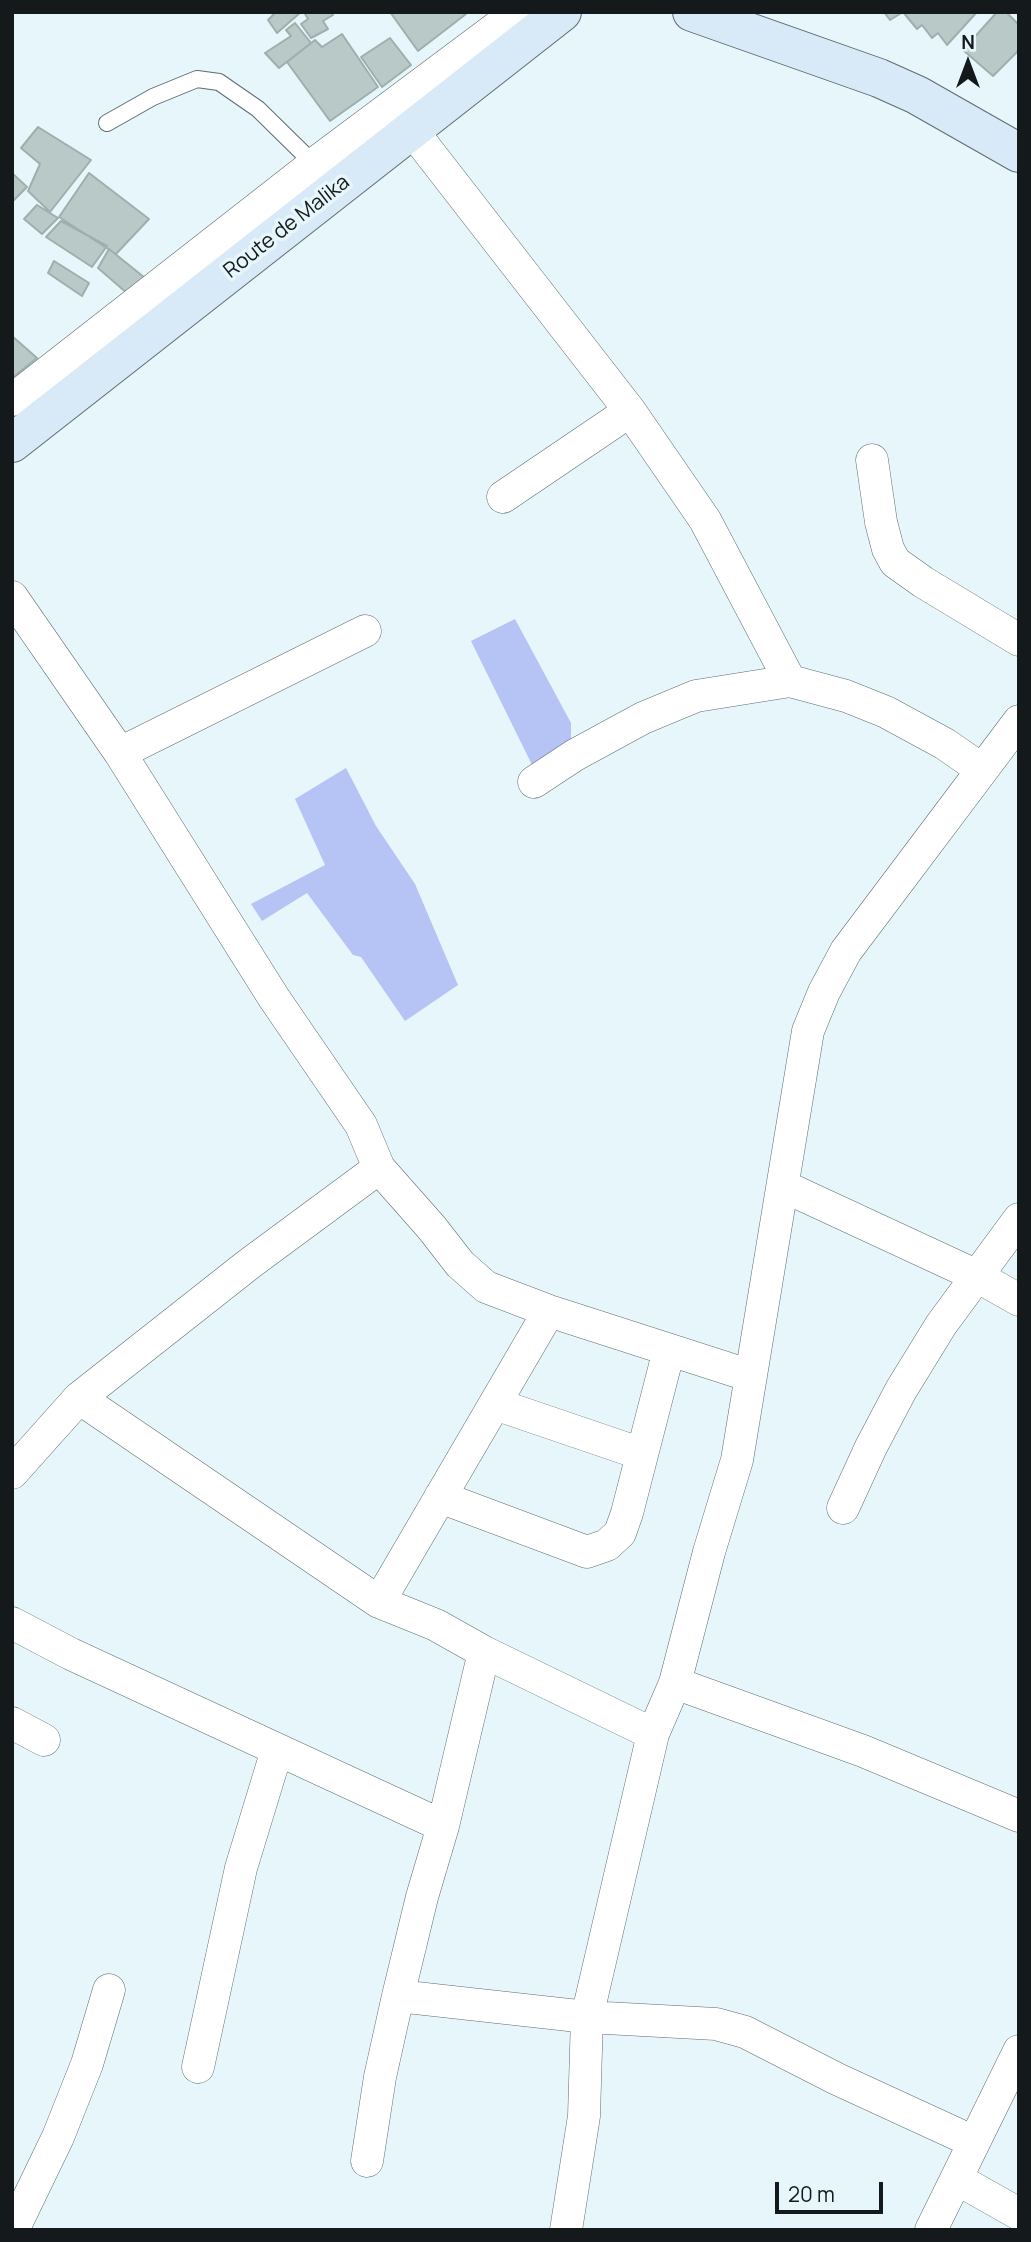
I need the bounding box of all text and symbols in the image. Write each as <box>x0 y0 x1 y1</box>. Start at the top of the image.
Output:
north arrow <box>933 28 1003 98</box>
text: N <box>961 29 975 55</box>
street label: Route de Malika <box>219 170 355 284</box>
scale bar <box>779 2168 888 2212</box>
text: 20 m <box>788 2180 835 2208</box>

